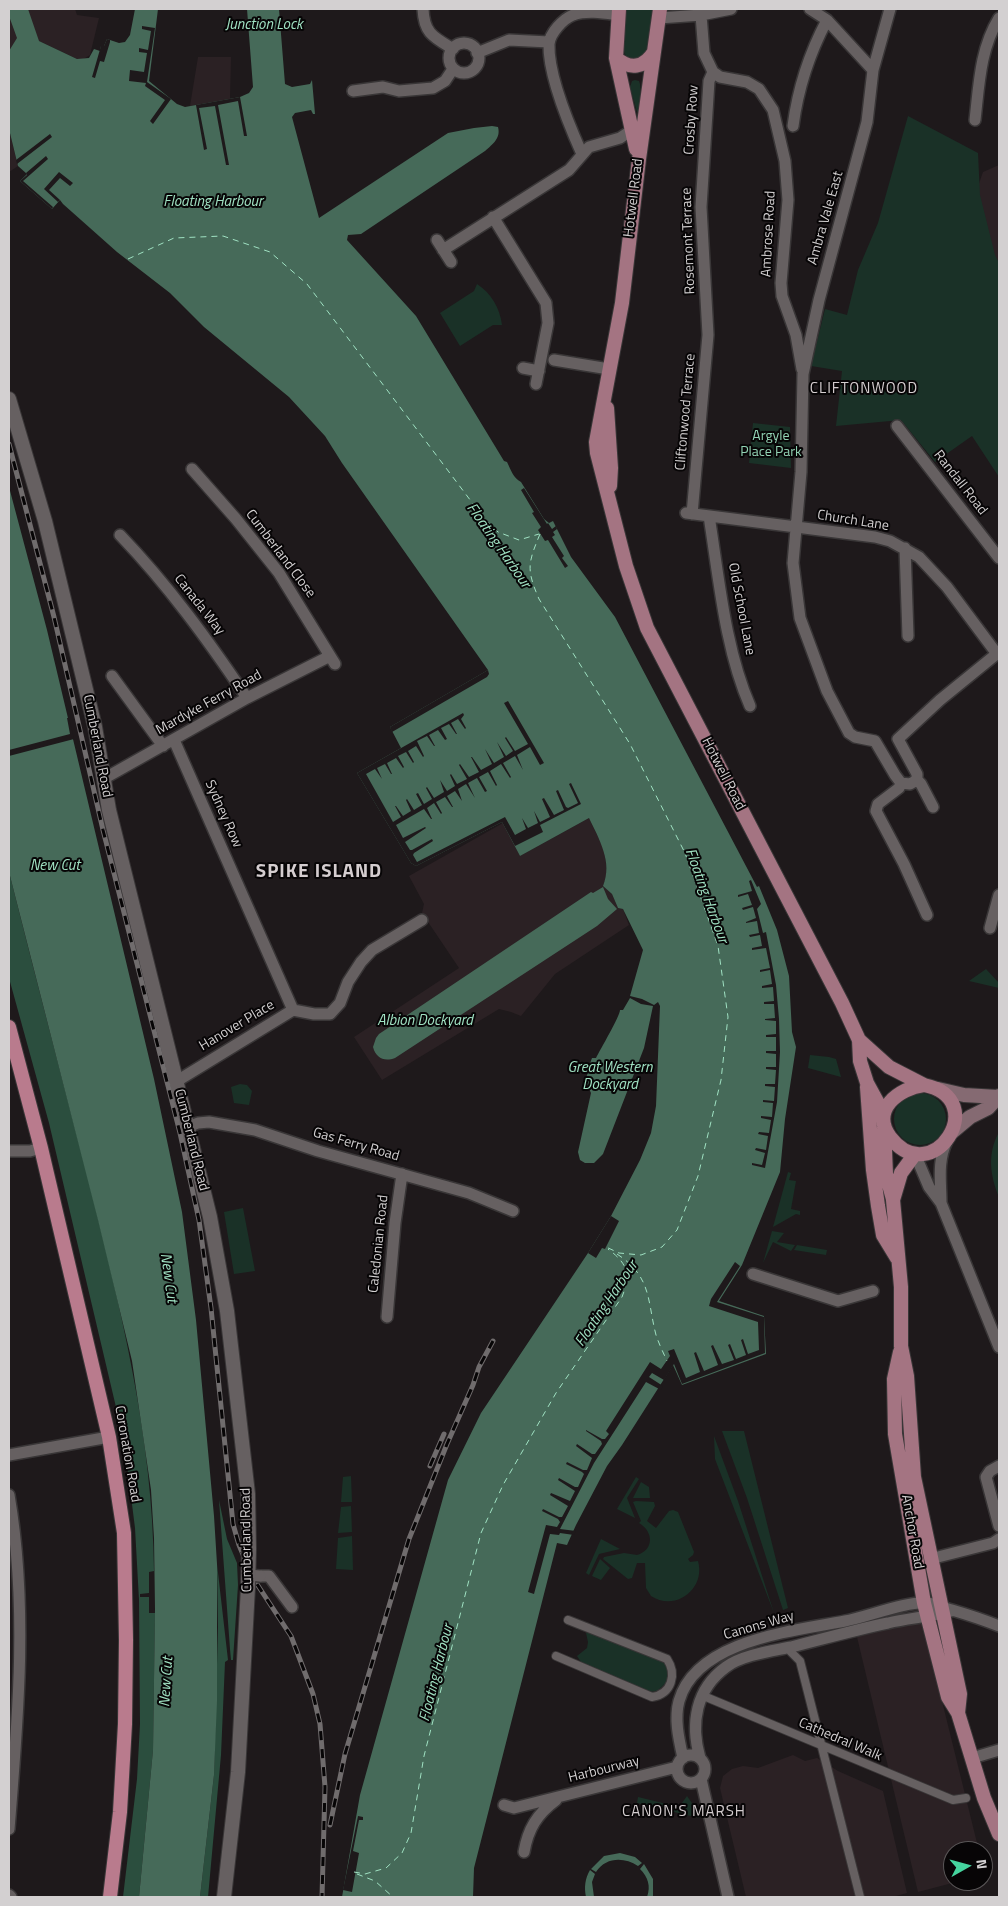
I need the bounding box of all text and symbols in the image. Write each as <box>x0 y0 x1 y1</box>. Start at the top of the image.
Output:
water label: Junction Lock <box>225 16 303 34</box>
street label: Crosby Row <box>681 85 703 155</box>
street label: Hotwell Road <box>621 158 647 238</box>
street label: Ambra Vale East <box>805 169 847 267</box>
street label: Rosemont Terrace <box>679 187 699 295</box>
street label: Ambrose Road <box>758 190 780 278</box>
water label: Floating Harbour <box>163 193 263 211</box>
street label: Cliftonwood Terrace <box>673 353 699 471</box>
district label: CLIFTONWOOD <box>808 380 920 398</box>
park label: Argyle Place Park <box>740 429 802 462</box>
street label: Randall Road <box>930 447 990 519</box>
water label: Floating Harbour <box>462 500 534 592</box>
street label: Cumberland Close <box>241 507 319 601</box>
street label: Church Lane <box>816 507 890 535</box>
street label: Old School Lane <box>724 561 758 657</box>
street label: Canada Way <box>170 571 228 639</box>
street label: Mardyke Ferry Road <box>153 667 265 739</box>
street label: Cumberland Road <box>79 693 115 799</box>
street label: Hotwell Road <box>698 735 748 813</box>
street label: Sydney Row <box>201 778 245 850</box>
water label: Floating Harbour <box>681 846 731 946</box>
water label: New Cut <box>30 857 80 875</box>
district label: SPIKE ISLAND <box>254 861 384 883</box>
street label: Hanover Place <box>196 997 278 1055</box>
water label: Albion Dockyard <box>377 1012 473 1030</box>
water label: Great Western Dockyard <box>568 1059 652 1094</box>
street label: Cumberland Road <box>170 1087 212 1193</box>
street label: Gas Ferry Road <box>311 1125 401 1165</box>
street label: Caledonian Road <box>366 1194 392 1294</box>
water label: New Cut <box>156 1252 180 1304</box>
water label: Floating Harbour <box>572 1258 642 1350</box>
street label: Coronation Road <box>110 1404 144 1504</box>
street label: Cumberland Road <box>238 1488 256 1592</box>
street label: Anchor Road <box>897 1494 927 1570</box>
street label: Canons Way <box>722 1608 796 1644</box>
water label: Floating Harbour <box>416 1622 458 1724</box>
water label: New Cut <box>156 1656 178 1708</box>
street label: Cathedral Walk <box>796 1715 884 1765</box>
street label: Harbourway <box>567 1753 641 1787</box>
district label: CANON'S MARSH <box>620 1803 748 1821</box>
north arrow <box>943 1841 993 1891</box>
text: N <box>971 1858 993 1870</box>

